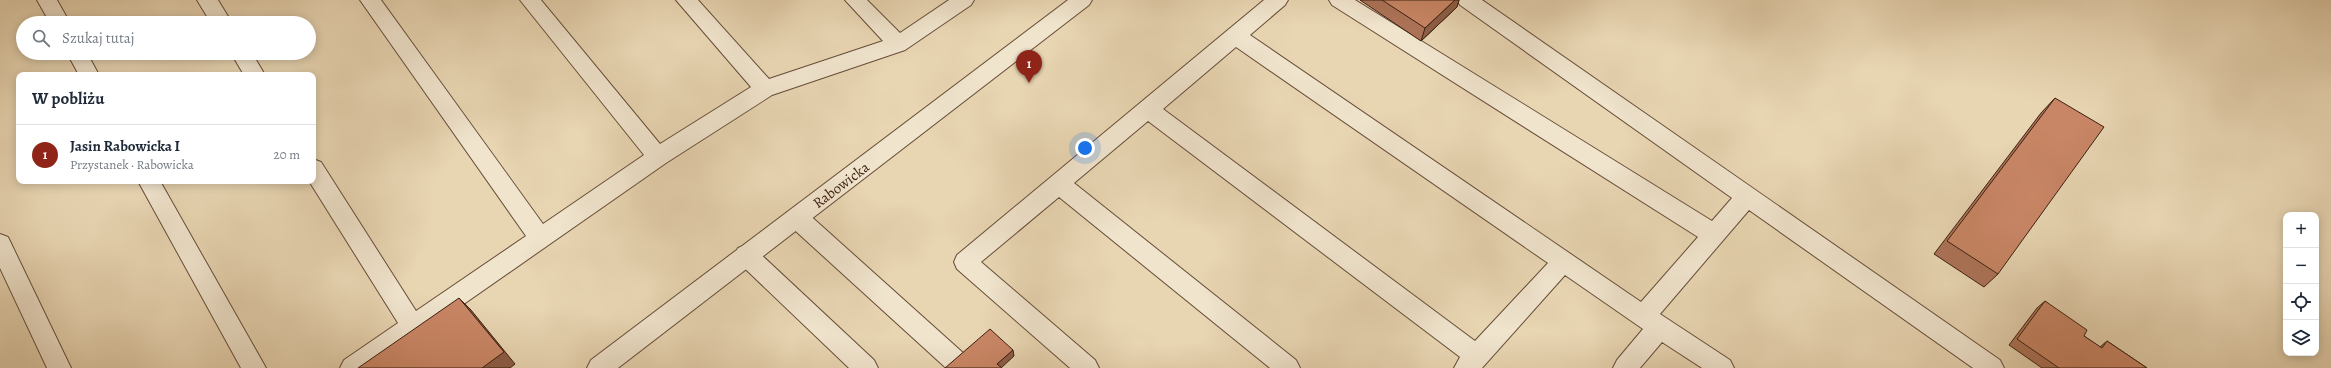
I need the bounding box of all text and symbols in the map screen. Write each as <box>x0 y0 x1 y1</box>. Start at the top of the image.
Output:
search box <box>16 16 316 60</box>
icon: search <box>30 27 52 49</box>
text: Szukaj tutaj <box>62 28 135 48</box>
pin: 1 <box>1016 50 1042 83</box>
text: W pobliżu <box>32 87 104 110</box>
text: Jasin Rabowicka I <box>70 136 180 156</box>
your location <box>1075 138 1095 158</box>
text: 1 <box>43 146 47 163</box>
text: 20 m <box>274 146 300 163</box>
text: Przystanek · Rabowicka <box>70 156 194 173</box>
street label: Rabowicka <box>809 157 873 213</box>
map controls <box>2283 212 2319 356</box>
button: + <box>2283 212 2319 248</box>
button: − <box>2283 248 2319 284</box>
button: locate <box>2283 284 2319 320</box>
button: layers <box>2283 320 2319 356</box>

